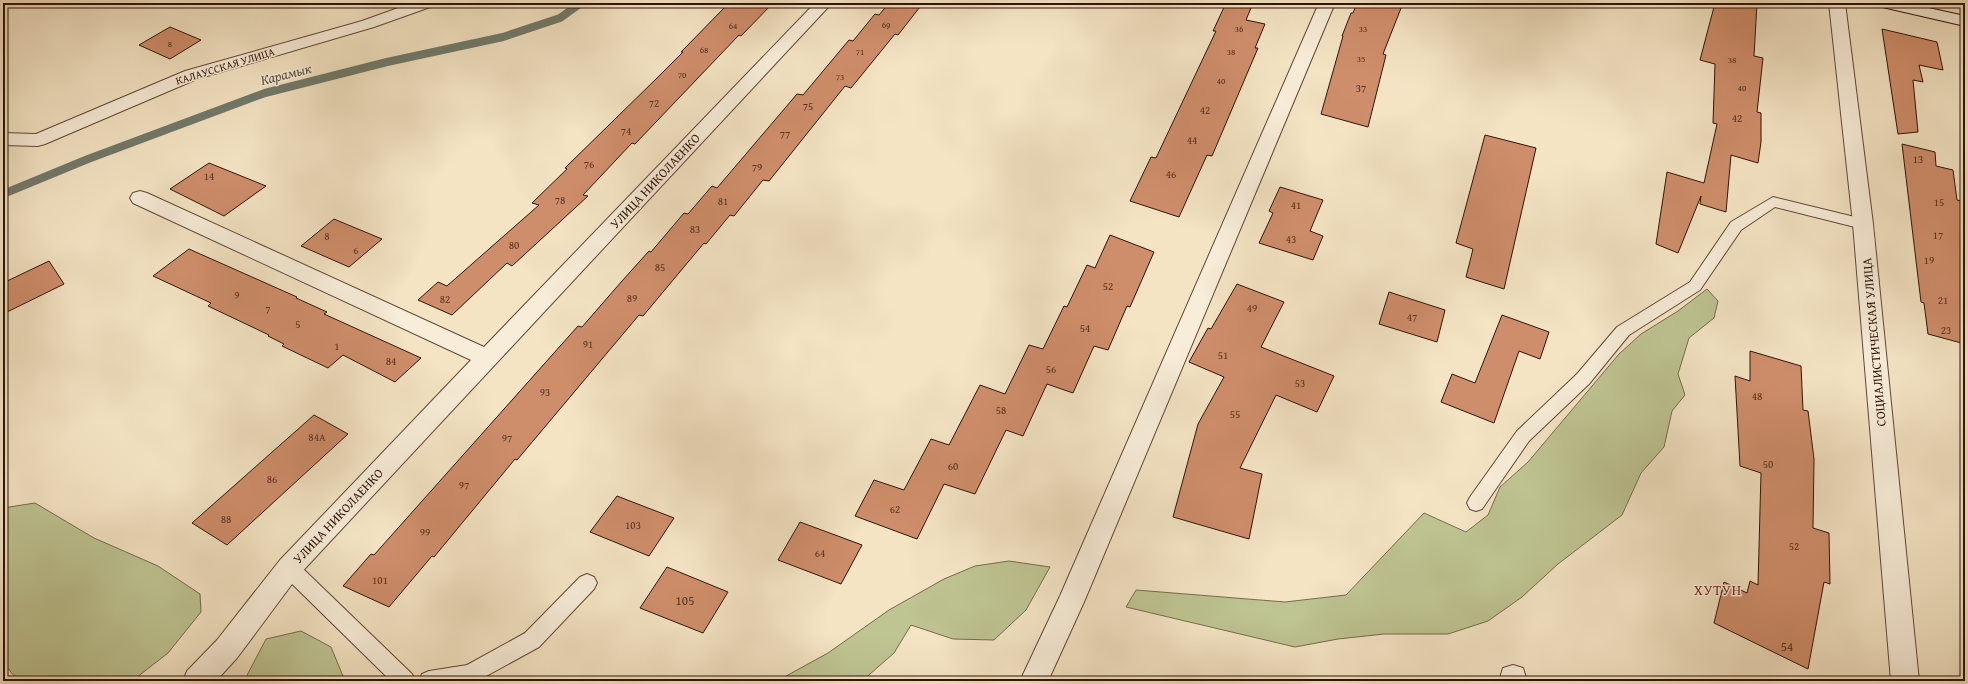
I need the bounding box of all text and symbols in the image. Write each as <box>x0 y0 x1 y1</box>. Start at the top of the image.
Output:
house number: 69 <box>882 18 890 31</box>
house number: 64 <box>729 19 737 32</box>
house number: 36 <box>1235 22 1243 35</box>
house number: 33 <box>1359 22 1367 35</box>
house number: 8 <box>168 37 172 50</box>
street label: КАЛАУССКАЯ УЛИЦА <box>173 43 277 89</box>
house number: 68 <box>700 43 708 56</box>
house number: 71 <box>856 45 864 58</box>
house number: 38 <box>1227 45 1235 58</box>
house number: 35 <box>1357 52 1365 65</box>
house number: 38 <box>1728 53 1736 66</box>
water label: Карамык <box>258 58 314 90</box>
house number: 70 <box>678 68 687 81</box>
house number: 73 <box>836 70 844 83</box>
house number: 40 <box>1217 74 1226 87</box>
house number: 37 <box>1356 80 1366 96</box>
house number: 40 <box>1738 81 1747 94</box>
house number: 72 <box>649 95 659 111</box>
house number: 75 <box>803 98 813 114</box>
house number: 42 <box>1200 102 1210 118</box>
house number: 42 <box>1732 110 1742 126</box>
house number: 74 <box>621 123 631 139</box>
house number: 77 <box>780 126 790 142</box>
street label: УЛИЦА НИКОЛАЕНКО <box>606 129 704 233</box>
house number: 44 <box>1187 132 1197 148</box>
house number: 13 <box>1913 151 1923 167</box>
house number: 76 <box>584 156 594 172</box>
house number: 79 <box>752 159 762 175</box>
house number: 46 <box>1166 166 1176 182</box>
house number: 14 <box>204 168 214 184</box>
house number: 78 <box>555 192 565 208</box>
house number: 81 <box>718 193 728 209</box>
house number: 15 <box>1934 194 1944 210</box>
house number: 41 <box>1291 197 1301 213</box>
house number: 83 <box>690 221 700 237</box>
house number: 17 <box>1933 227 1943 243</box>
house number: 8 <box>324 228 330 244</box>
house number: 43 <box>1286 231 1296 247</box>
house number: 80 <box>509 237 519 253</box>
house number: 6 <box>353 242 359 258</box>
house number: 19 <box>1924 252 1934 268</box>
street label: СОЦИАЛИСТИЧЕСКАЯ УЛИЦА <box>1857 257 1891 427</box>
house number: 85 <box>655 259 665 275</box>
house number: 52 <box>1103 278 1113 294</box>
house number: 9 <box>234 287 240 303</box>
house number: 89 <box>627 290 637 306</box>
house number: 82 <box>440 291 450 307</box>
house number: 21 <box>1938 292 1948 308</box>
house number: 49 <box>1247 300 1257 316</box>
house number: 7 <box>265 301 271 317</box>
house number: 47 <box>1407 309 1417 325</box>
house number: 5 <box>295 316 301 332</box>
house number: 54 <box>1080 320 1090 336</box>
house number: 23 <box>1941 322 1951 338</box>
house number: 91 <box>583 336 593 352</box>
house number: 1 <box>334 338 340 354</box>
house number: 51 <box>1218 347 1228 363</box>
house number: 84 <box>386 353 396 369</box>
house number: 56 <box>1046 361 1056 377</box>
house number: 53 <box>1295 375 1305 391</box>
house number: 93 <box>540 384 550 400</box>
house number: 48 <box>1752 388 1762 404</box>
house number: 58 <box>996 402 1006 418</box>
house number: 55 <box>1230 406 1240 422</box>
house number: 84А <box>308 429 326 445</box>
house number: 97 <box>502 430 512 446</box>
house number: 50 <box>1763 456 1773 472</box>
house number: 60 <box>948 458 958 474</box>
street label: УЛИЦА НИКОЛАЕНКО <box>289 464 387 568</box>
house number: 86 <box>267 471 277 487</box>
house number: 97 <box>459 477 469 493</box>
house number: 62 <box>890 501 900 517</box>
house number: 88 <box>221 511 231 527</box>
house number: 103 <box>625 517 641 533</box>
house number: 99 <box>420 524 430 540</box>
house number: 52 <box>1789 538 1799 554</box>
house number: 64 <box>815 545 825 561</box>
house number: 101 <box>372 572 388 588</box>
district label: ХУТУН <box>1694 580 1742 600</box>
house number: 105 <box>676 591 694 610</box>
house number: 54 <box>1781 637 1793 656</box>

